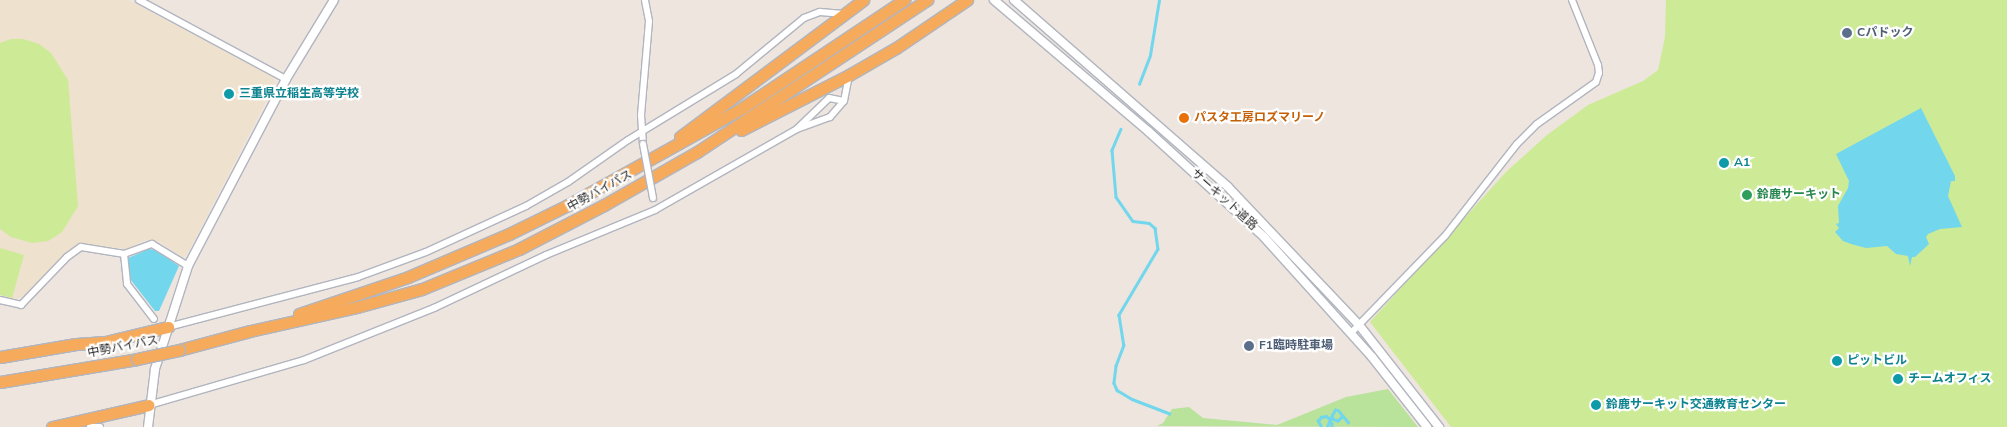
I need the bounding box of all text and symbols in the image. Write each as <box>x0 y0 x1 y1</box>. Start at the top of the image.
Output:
place label: Cパドック <box>1857 26 1913 40</box>
marker: Cパドック <box>1841 27 1853 39</box>
place label: 三重県立稲生高等学校 <box>239 87 359 101</box>
marker: 三重県立稲生高等学校 <box>223 88 235 100</box>
place label: パスタ工房ロズマリーノ <box>1194 111 1326 125</box>
marker: パスタ工房ロズマリーノ <box>1178 112 1190 124</box>
place label: A1 <box>1734 156 1750 170</box>
marker: A1 <box>1718 157 1730 169</box>
street label: 中勢バイパス <box>565 167 635 215</box>
street label: サーキット道路 <box>1188 167 1260 233</box>
place label: 鈴鹿サーキット <box>1757 188 1841 202</box>
marker: 鈴鹿サーキット <box>1741 189 1753 201</box>
street label: 中勢バイパス <box>86 333 160 361</box>
place label: F1臨時駐車場 <box>1259 339 1333 353</box>
marker: F1臨時駐車場 <box>1243 340 1255 352</box>
place label: ピットビル <box>1847 354 1907 368</box>
marker: ピットビル <box>1831 355 1843 367</box>
place label: チームオフィス <box>1908 372 1992 386</box>
marker: チームオフィス <box>1892 373 1904 385</box>
place label: 鈴鹿サーキット交通教育センター <box>1606 398 1786 412</box>
marker: 鈴鹿サーキット交通教育センター <box>1590 399 1602 411</box>

